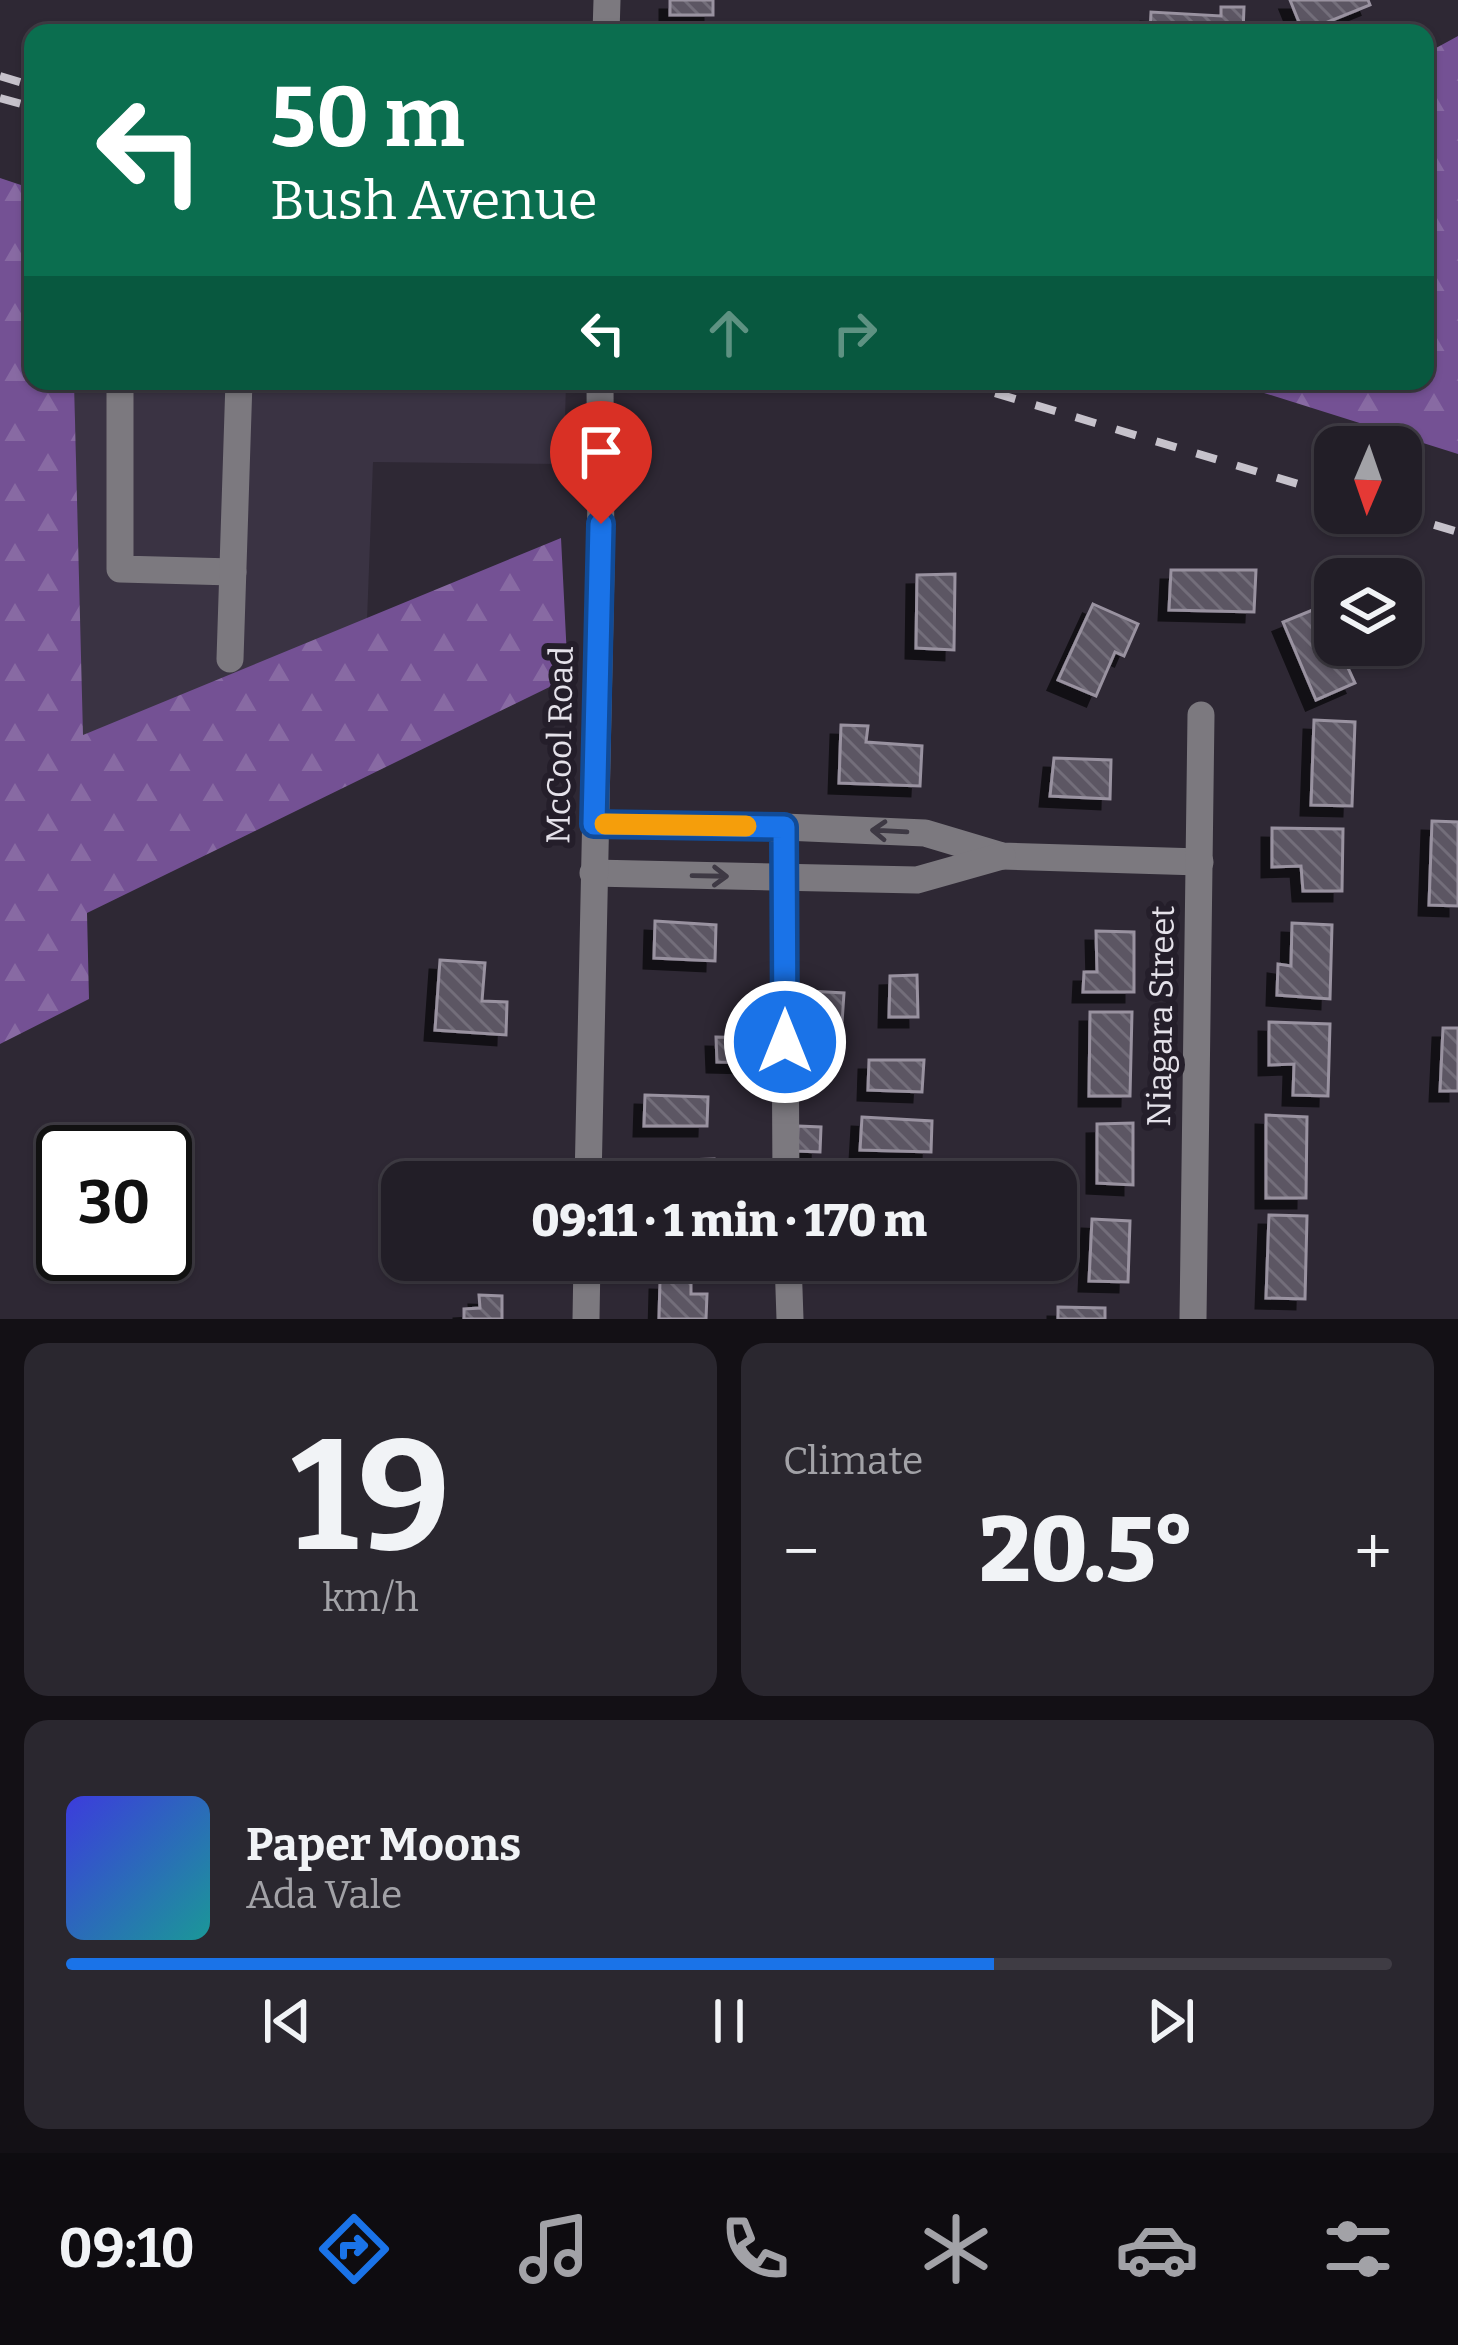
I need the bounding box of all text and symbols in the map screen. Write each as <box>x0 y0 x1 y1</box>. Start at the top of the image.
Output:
text: 50 m <box>270 67 465 168</box>
icon: left <box>72 72 228 228</box>
text: Bush Avenue <box>270 169 597 233</box>
icon: left <box>570 300 636 366</box>
icon: ahead <box>696 300 762 366</box>
icon: right <box>822 300 888 366</box>
pin <box>550 401 652 524</box>
icon: arrive <box>568 419 634 485</box>
north arrow <box>1314 426 1422 534</box>
map controls <box>1314 426 1422 666</box>
button: layers <box>1314 558 1422 666</box>
street label: McCool Road <box>538 646 582 844</box>
one-way arrow <box>870 819 909 842</box>
one-way arrow <box>690 864 729 887</box>
street label: Niagara Street <box>1139 905 1183 1127</box>
position arrow <box>722 979 848 1105</box>
speed limit sign: 30 <box>36 1125 192 1281</box>
text: 09:11 · 1 min · 170 m <box>531 1194 927 1248</box>
text: 19 <box>291 1403 450 1590</box>
text: Climate <box>783 1438 923 1484</box>
text: 20.5° <box>979 1497 1194 1605</box>
text: − <box>783 1512 819 1591</box>
text: + <box>1354 1512 1392 1591</box>
text: km/h <box>322 1575 419 1621</box>
text: Paper Moons <box>246 1818 521 1872</box>
text: Ada Vale <box>246 1872 402 1918</box>
icon: previous <box>254 1988 320 2054</box>
icon: pause <box>696 1988 762 2054</box>
icon: next <box>1138 1988 1204 2054</box>
icon: directions <box>312 2207 396 2291</box>
icon: music <box>512 2207 596 2291</box>
icon: phone <box>713 2207 797 2291</box>
icon: climate <box>914 2207 998 2291</box>
icon: car <box>1115 2207 1199 2291</box>
icon: filters <box>1316 2207 1400 2291</box>
text: 09:10 <box>58 2217 195 2281</box>

